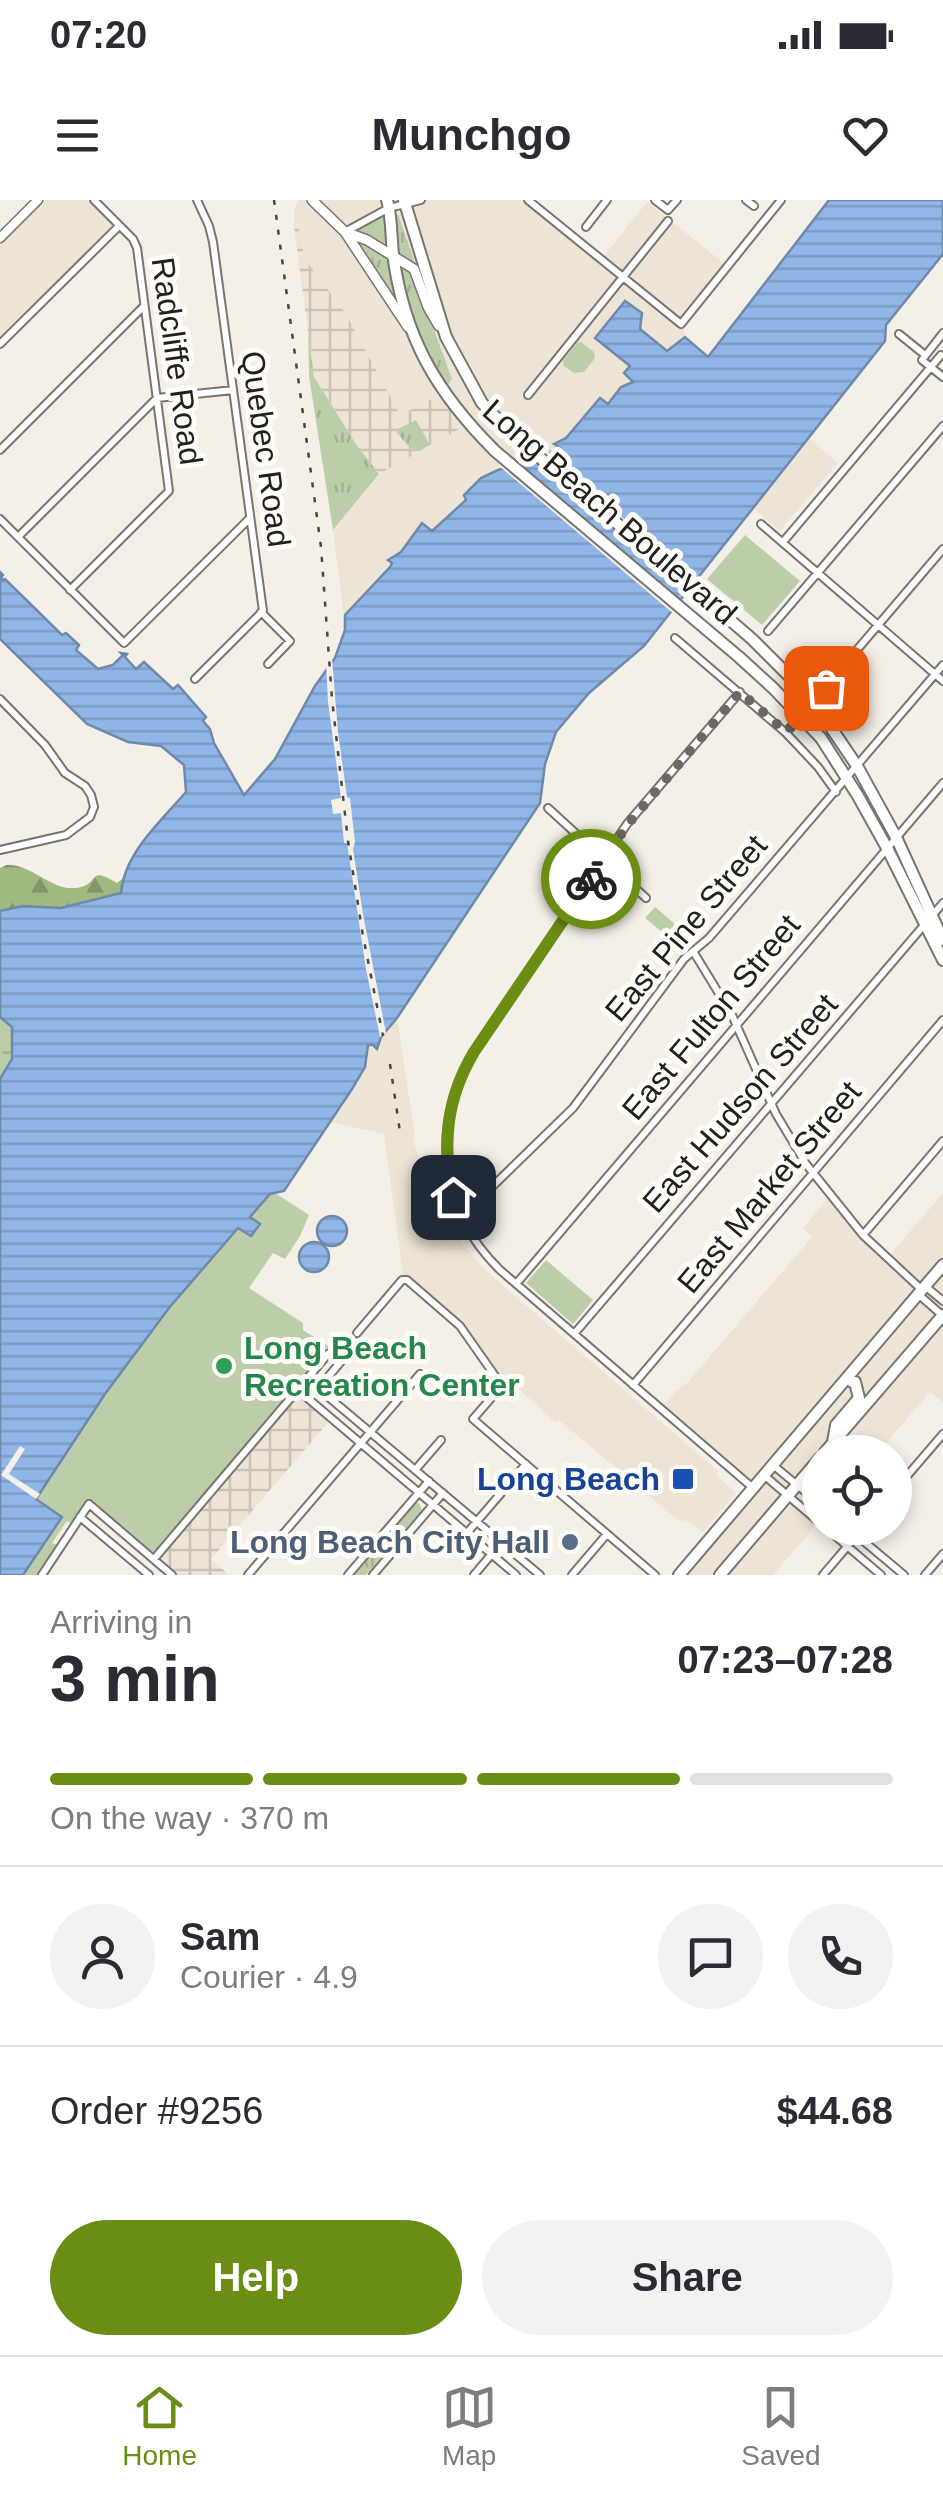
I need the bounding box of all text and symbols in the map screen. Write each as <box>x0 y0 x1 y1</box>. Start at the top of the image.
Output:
text: 07:20 <box>50 14 147 56</box>
icon: menu <box>50 108 105 163</box>
icon: heart <box>838 108 893 163</box>
text: Munchgo <box>372 109 571 160</box>
street label: Radcliffe Road <box>145 255 209 467</box>
street label: Quebec Road <box>234 349 298 549</box>
street label: Long Beach Boulevard <box>476 392 744 632</box>
pin <box>784 646 869 731</box>
icon: bag <box>799 661 854 716</box>
street label: East Pine Street <box>598 828 774 1028</box>
courier <box>541 829 641 929</box>
icon: bike <box>564 852 619 907</box>
street label: East Fulton Street <box>615 907 807 1127</box>
street label: East Hudson Street <box>635 986 845 1220</box>
street label: East Market Street <box>670 1074 868 1300</box>
pin <box>411 1155 496 1240</box>
icon: home <box>426 1170 481 1225</box>
place label: Long Beach Recreation Center <box>244 1330 520 1403</box>
marker: Long Beach Recreation Center <box>213 1355 235 1377</box>
map controls <box>802 1435 912 1545</box>
button: locate <box>802 1435 912 1545</box>
place label: Long Beach <box>477 1461 660 1497</box>
marker: Long Beach <box>670 1466 696 1492</box>
place label: Long Beach City Hall <box>230 1524 550 1560</box>
marker: Long Beach City Hall <box>559 1531 581 1553</box>
text: Arriving in <box>50 1604 192 1640</box>
text: 07:23–07:28 <box>677 1639 893 1681</box>
text: 3 min <box>50 1642 220 1715</box>
text: On the way · 370 m <box>50 1800 329 1836</box>
button: person <box>50 1904 155 2009</box>
button: chat <box>658 1904 763 2009</box>
button: phone <box>788 1904 893 2009</box>
text: Sam <box>180 1916 260 1958</box>
text: Courier · 4.9 <box>180 1959 358 1995</box>
text: Order #9256 <box>50 2090 263 2132</box>
text: $44.68 <box>777 2090 893 2132</box>
button: Help <box>50 2220 462 2335</box>
button: Share <box>482 2220 893 2335</box>
tab: Home <box>122 2380 197 2472</box>
tab: Map <box>442 2380 497 2472</box>
tab: Saved <box>741 2380 821 2472</box>

